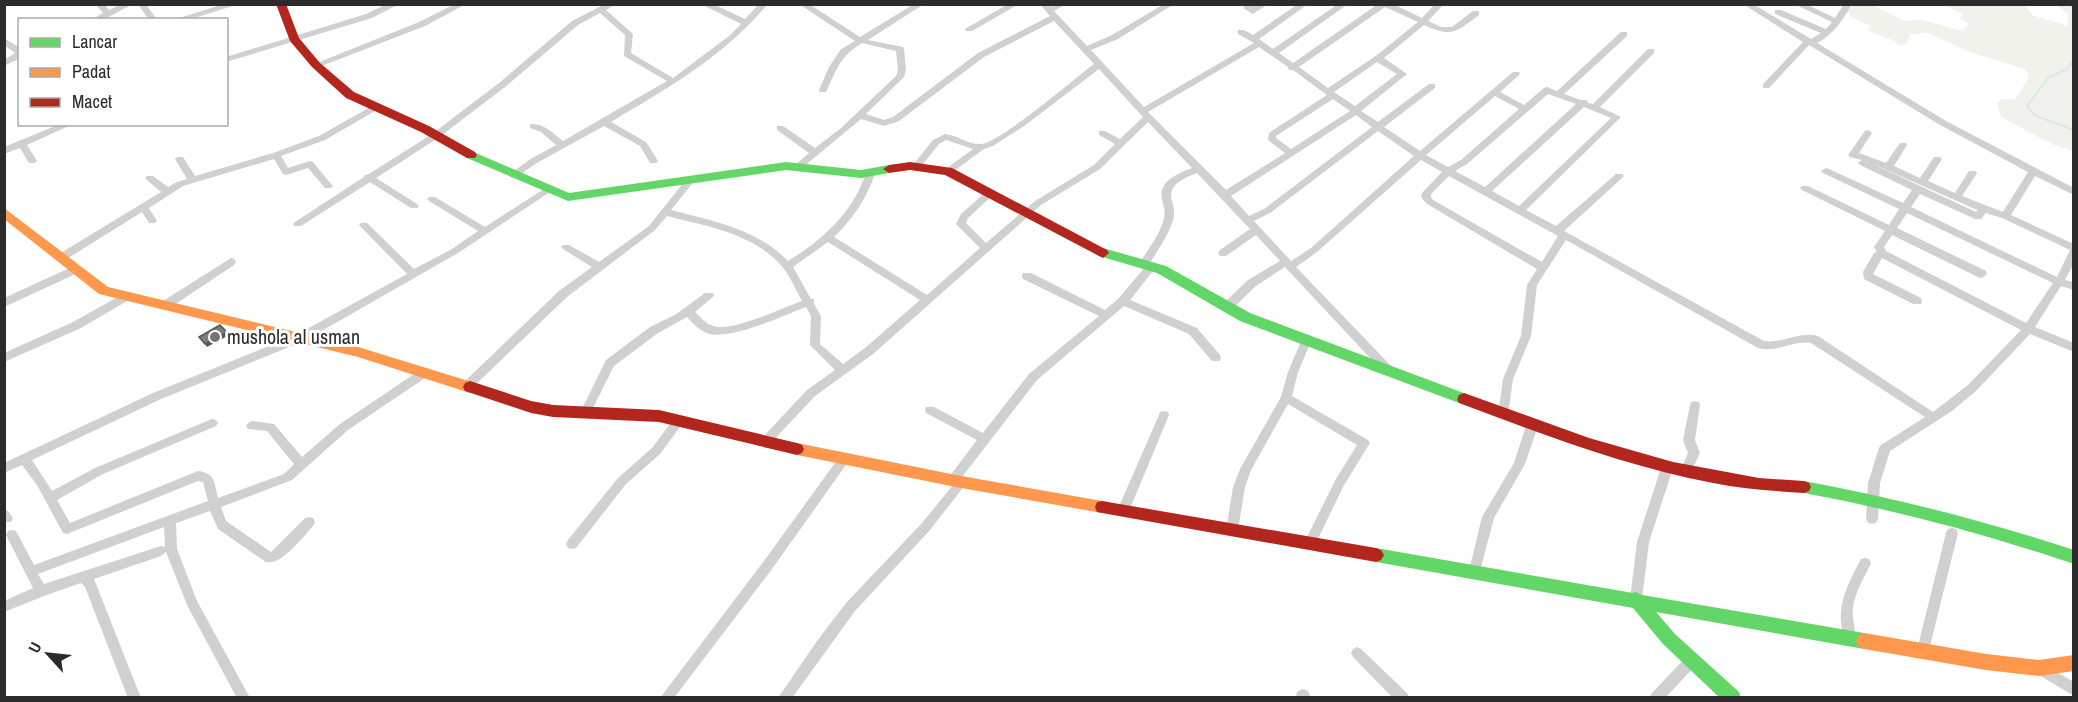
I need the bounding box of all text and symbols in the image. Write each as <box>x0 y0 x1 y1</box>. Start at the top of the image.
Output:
legend <box>18 18 228 126</box>
text: Lancar <box>72 29 117 54</box>
text: Padat <box>72 59 111 84</box>
text: Macet <box>72 89 112 114</box>
place label: mushola al usman <box>227 323 360 350</box>
marker: mushola al usman <box>208 330 222 344</box>
north arrow <box>18 624 78 684</box>
text: U <box>23 638 47 656</box>

